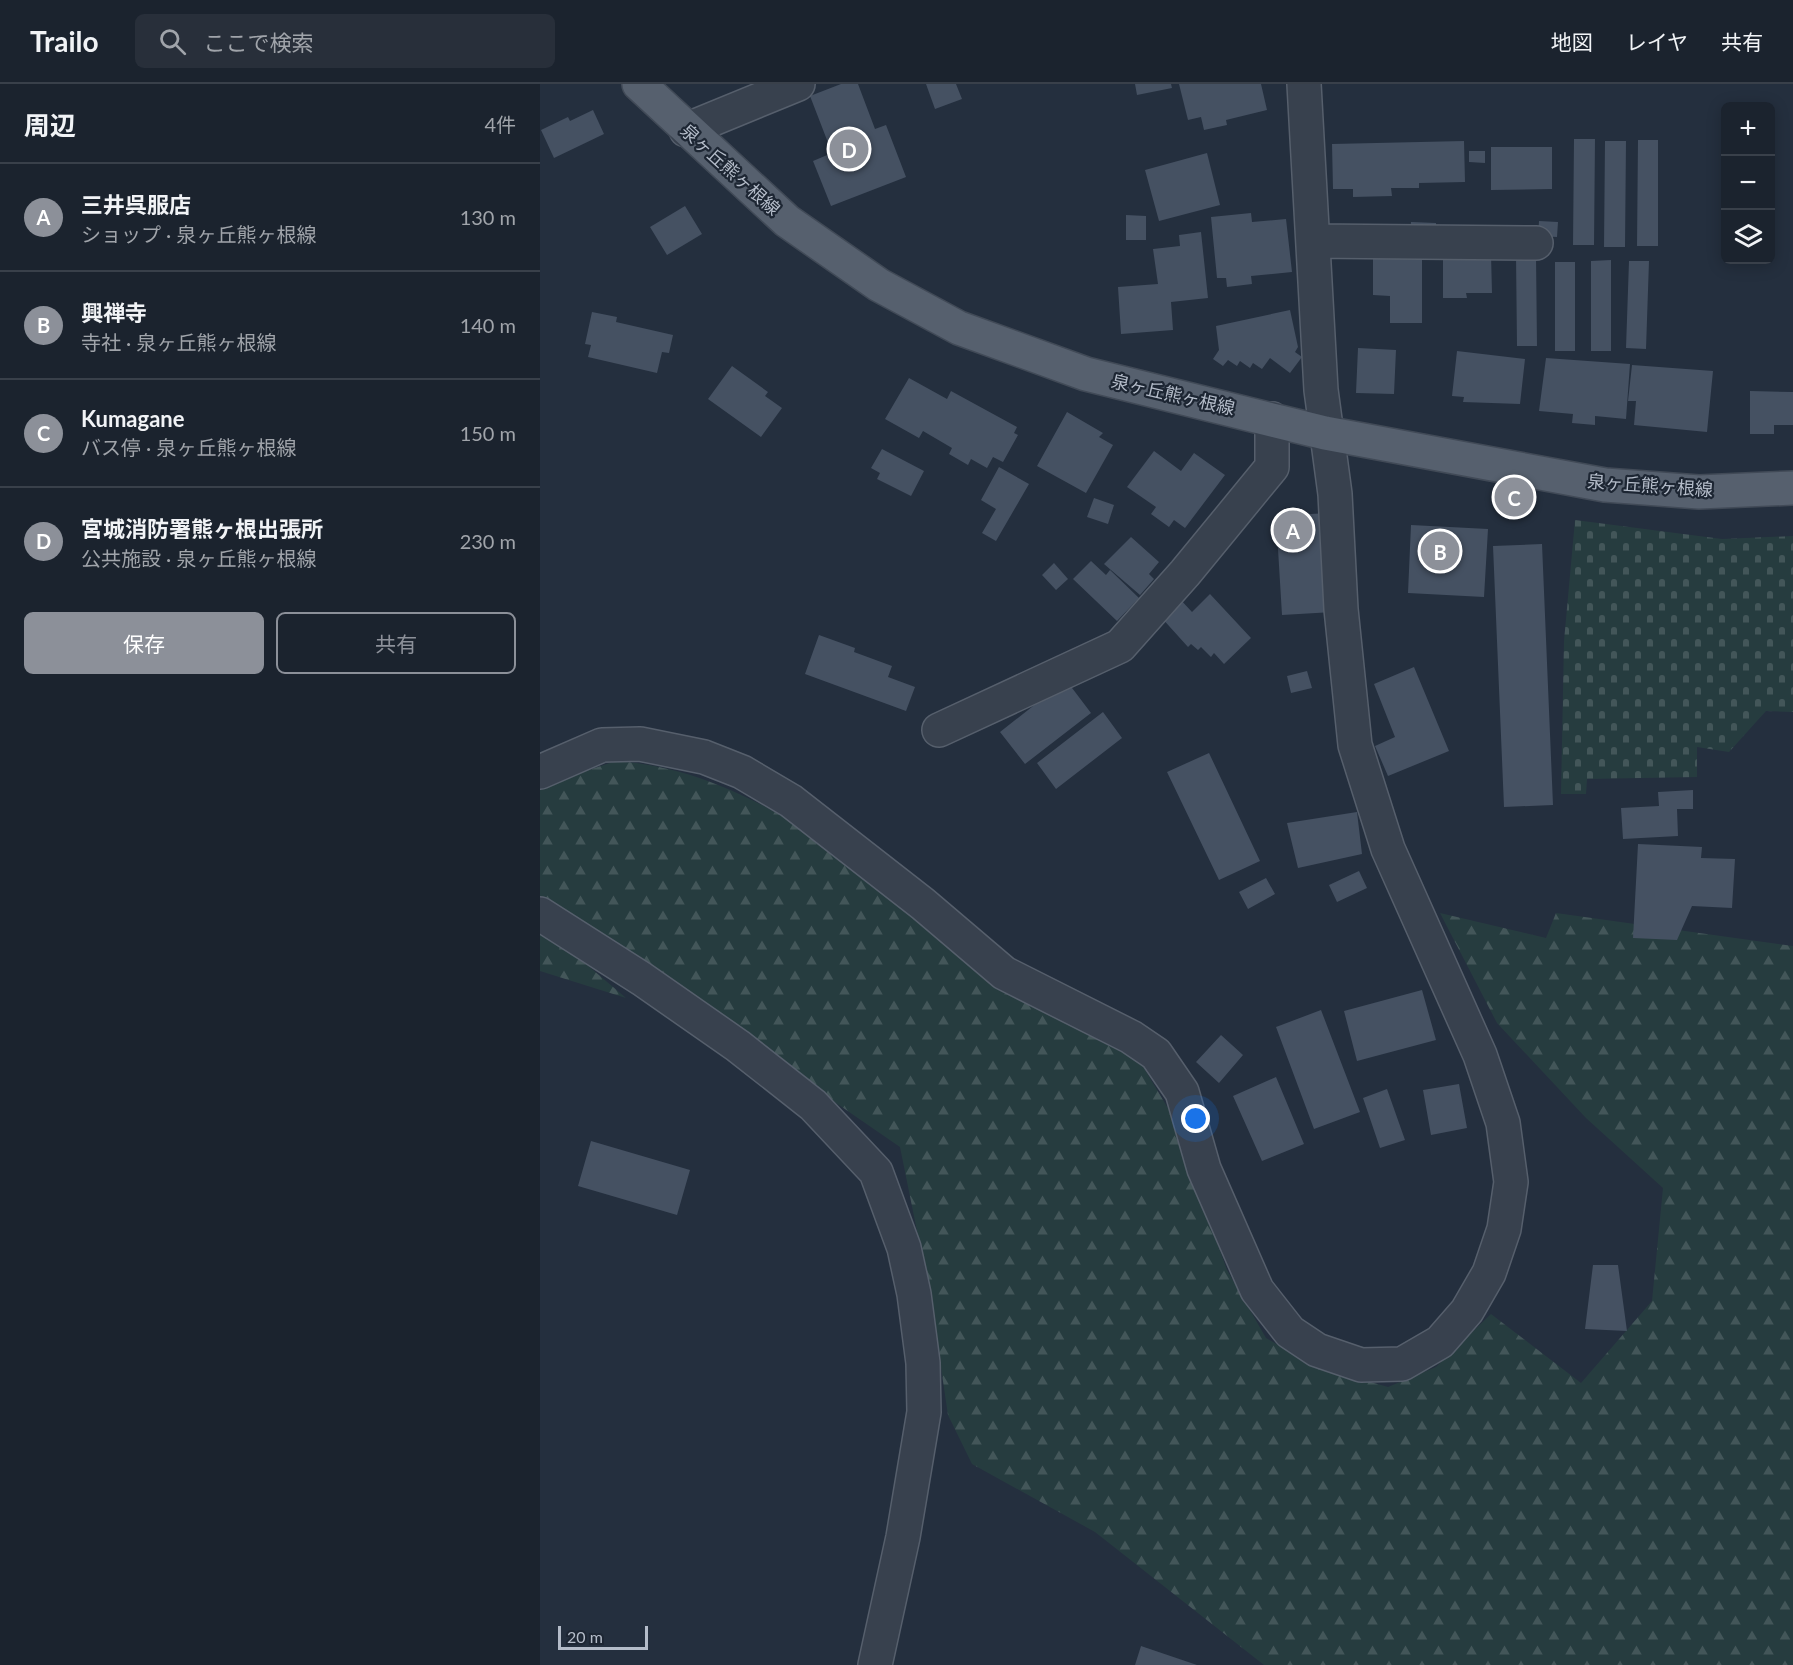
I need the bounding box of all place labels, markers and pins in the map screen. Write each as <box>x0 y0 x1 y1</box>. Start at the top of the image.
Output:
pin: D <box>830 126 868 172</box>
pin: C <box>1494 474 1534 520</box>
pin: A <box>1274 508 1312 552</box>
pin: B <box>1420 528 1460 574</box>

